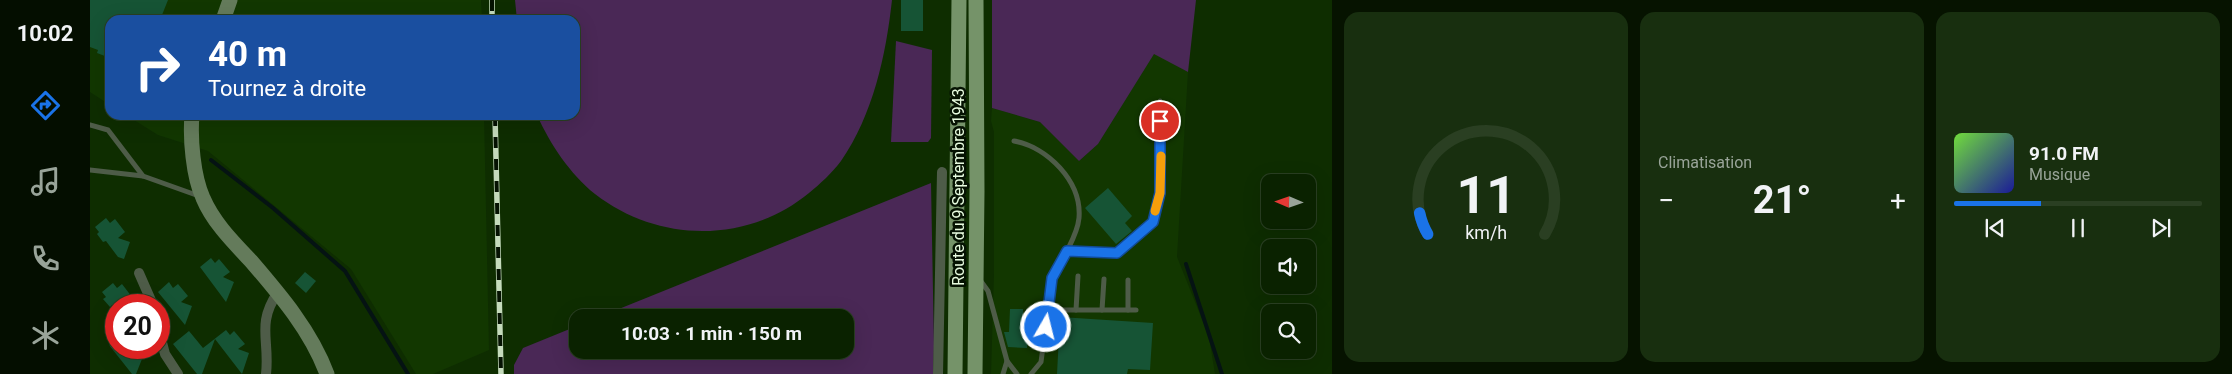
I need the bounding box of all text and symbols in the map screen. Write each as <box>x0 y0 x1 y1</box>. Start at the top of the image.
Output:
text: 10:02 <box>17 21 73 46</box>
text: 40 m <box>208 34 287 75</box>
icon: right <box>125 35 190 100</box>
text: Tournez à droite <box>208 76 366 101</box>
icon: directions <box>28 88 63 123</box>
street label: Route du 9 Septembre 1943 <box>949 88 968 286</box>
pin <box>1139 100 1181 142</box>
icon: arrive <box>1146 107 1174 135</box>
text: 91.0 FM <box>2029 142 2099 165</box>
text: Climatisation <box>1658 153 1752 172</box>
icon: music <box>28 164 63 199</box>
text: 11 <box>1456 165 1516 226</box>
text: Musique <box>2029 165 2090 184</box>
north arrow <box>1261 174 1316 229</box>
map controls <box>1261 174 1316 359</box>
text: 21° <box>1753 178 1811 222</box>
text: − <box>1658 184 1674 217</box>
text: + <box>1890 184 1906 217</box>
icon: previous <box>1981 214 2009 242</box>
icon: pause <box>2064 214 2092 242</box>
icon: next <box>2147 214 2175 242</box>
text: km/h <box>1465 222 1507 243</box>
button: sound <box>1261 239 1316 294</box>
icon: phone <box>28 241 63 276</box>
speed limit sign: 20 <box>105 294 170 359</box>
position arrow <box>1019 300 1071 352</box>
button: search <box>1261 304 1316 359</box>
icon: climate <box>28 318 63 353</box>
text: 10:03 · 1 min · 150 m <box>621 322 802 345</box>

